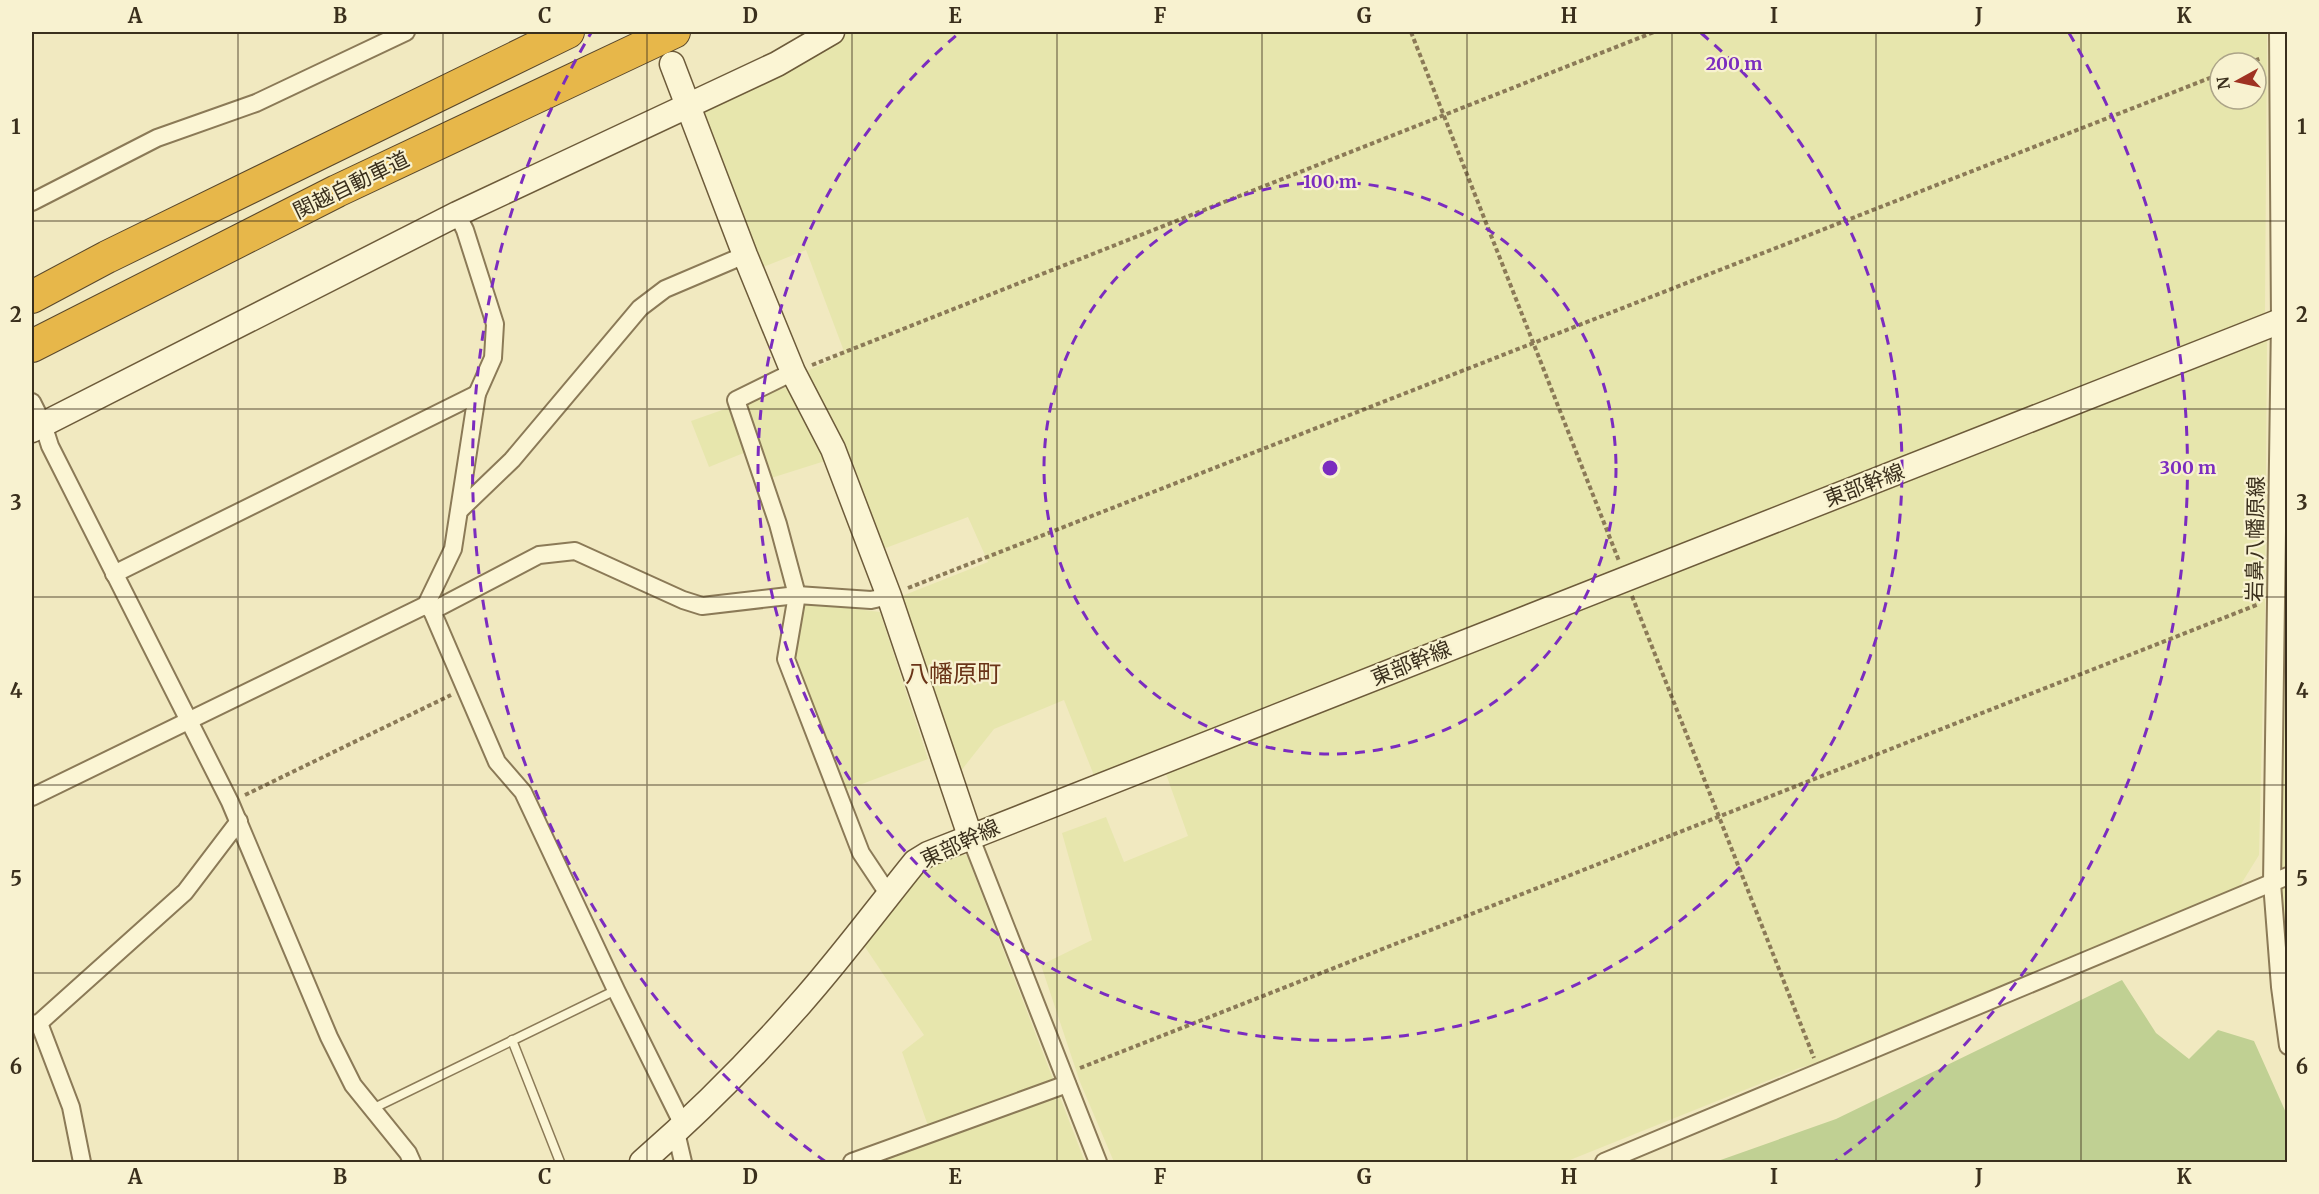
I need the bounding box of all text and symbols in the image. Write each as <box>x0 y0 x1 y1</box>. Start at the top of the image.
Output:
text: A <box>127 3 143 28</box>
text: B <box>333 3 347 28</box>
text: C <box>538 3 552 28</box>
text: D <box>742 3 758 28</box>
text: E <box>948 3 962 28</box>
text: F <box>1154 3 1167 28</box>
text: G <box>1357 3 1372 28</box>
text: H <box>1561 3 1577 28</box>
text: I <box>1770 3 1778 28</box>
text: J <box>1974 3 1983 28</box>
text: K <box>2177 3 2192 28</box>
north arrow <box>2208 51 2268 111</box>
text: 200 m <box>1706 52 1762 75</box>
text: N <box>2212 75 2234 91</box>
text: 1 <box>11 114 21 139</box>
text: 1 <box>2297 114 2307 139</box>
street label: 関越自動車道 <box>288 145 414 225</box>
text: 100 m <box>1303 170 1357 193</box>
text: 2 <box>10 302 22 327</box>
text: 2 <box>2296 302 2308 327</box>
text: 300 m <box>2160 456 2216 479</box>
street label: 東部幹線 <box>1820 457 1908 513</box>
centre of rings <box>1320 458 1340 478</box>
street label: 岩鼻八幡原線 <box>2240 476 2270 602</box>
text: 3 <box>10 490 22 515</box>
text: 3 <box>2296 490 2308 515</box>
street label: 東部幹線 <box>1367 635 1455 691</box>
district label: 八幡原町 <box>905 658 1001 689</box>
text: 4 <box>10 678 23 703</box>
text: 4 <box>2296 678 2309 703</box>
street label: 東部幹線 <box>916 813 1004 873</box>
text: 5 <box>10 866 22 891</box>
text: 5 <box>2296 866 2308 891</box>
text: 6 <box>10 1054 22 1079</box>
text: 6 <box>2296 1054 2308 1079</box>
text: A <box>127 1164 143 1189</box>
text: B <box>333 1164 347 1189</box>
text: C <box>538 1164 552 1189</box>
text: D <box>742 1164 758 1189</box>
text: E <box>948 1164 962 1189</box>
text: F <box>1154 1164 1167 1189</box>
text: G <box>1357 1164 1372 1189</box>
text: H <box>1561 1164 1577 1189</box>
text: I <box>1770 1164 1778 1189</box>
text: J <box>1974 1164 1983 1189</box>
text: K <box>2177 1164 2192 1189</box>

